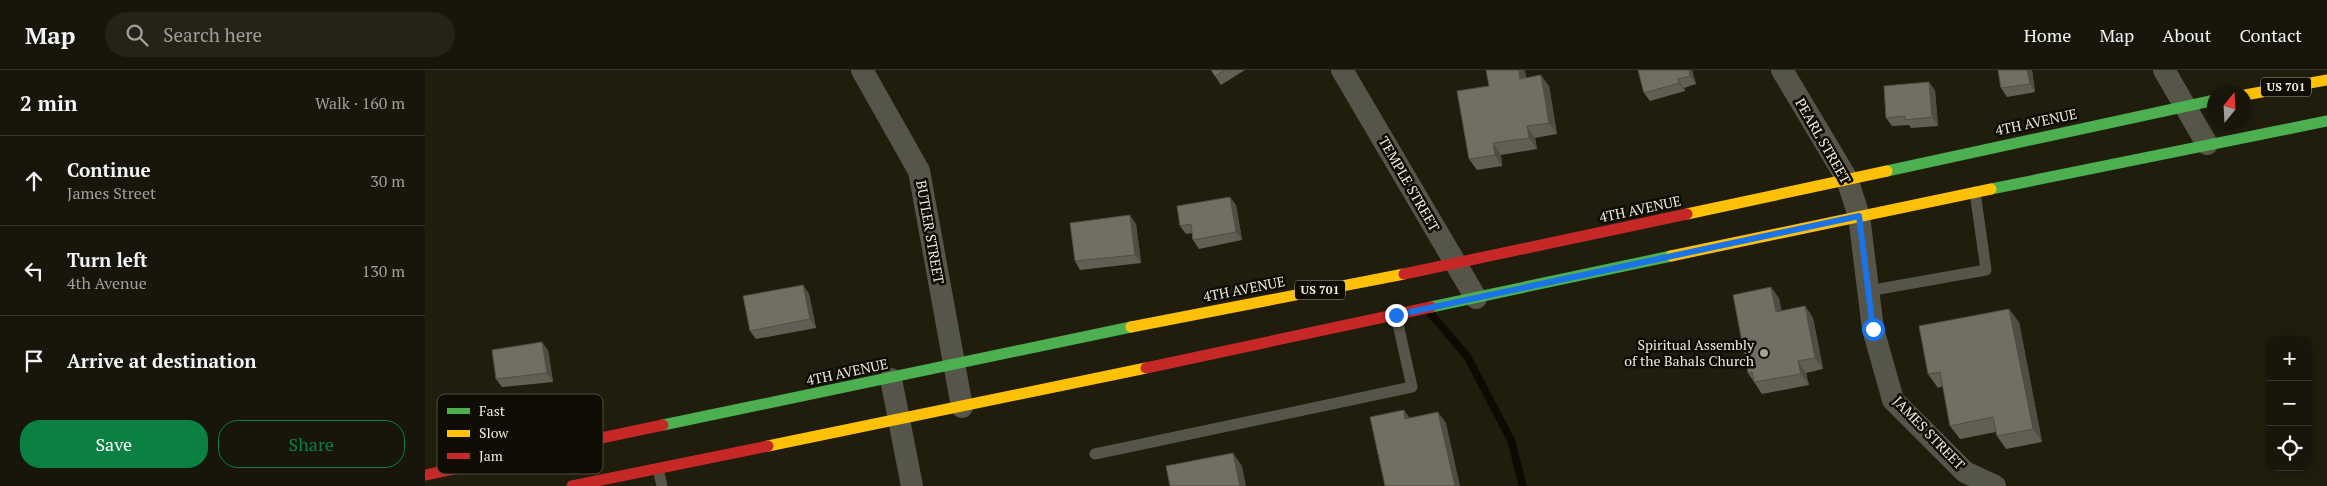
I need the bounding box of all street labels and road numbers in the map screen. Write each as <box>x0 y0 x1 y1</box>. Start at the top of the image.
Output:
road number: US 701 <box>2261 78 2311 96</box>
street label: PEARL STREET <box>1791 94 1856 187</box>
street label: 4TH AVENUE <box>1993 104 2079 139</box>
street label: TEMPLE STREET <box>1375 133 1444 235</box>
street label: BUTLER STREET <box>912 179 949 286</box>
street label: 4TH AVENUE <box>1597 191 1683 226</box>
street label: 4TH AVENUE <box>1201 271 1287 306</box>
road number: US 701 <box>1295 280 1345 300</box>
street label: 4TH AVENUE <box>804 354 890 389</box>
street label: JAMES STREET <box>1889 392 1970 474</box>

